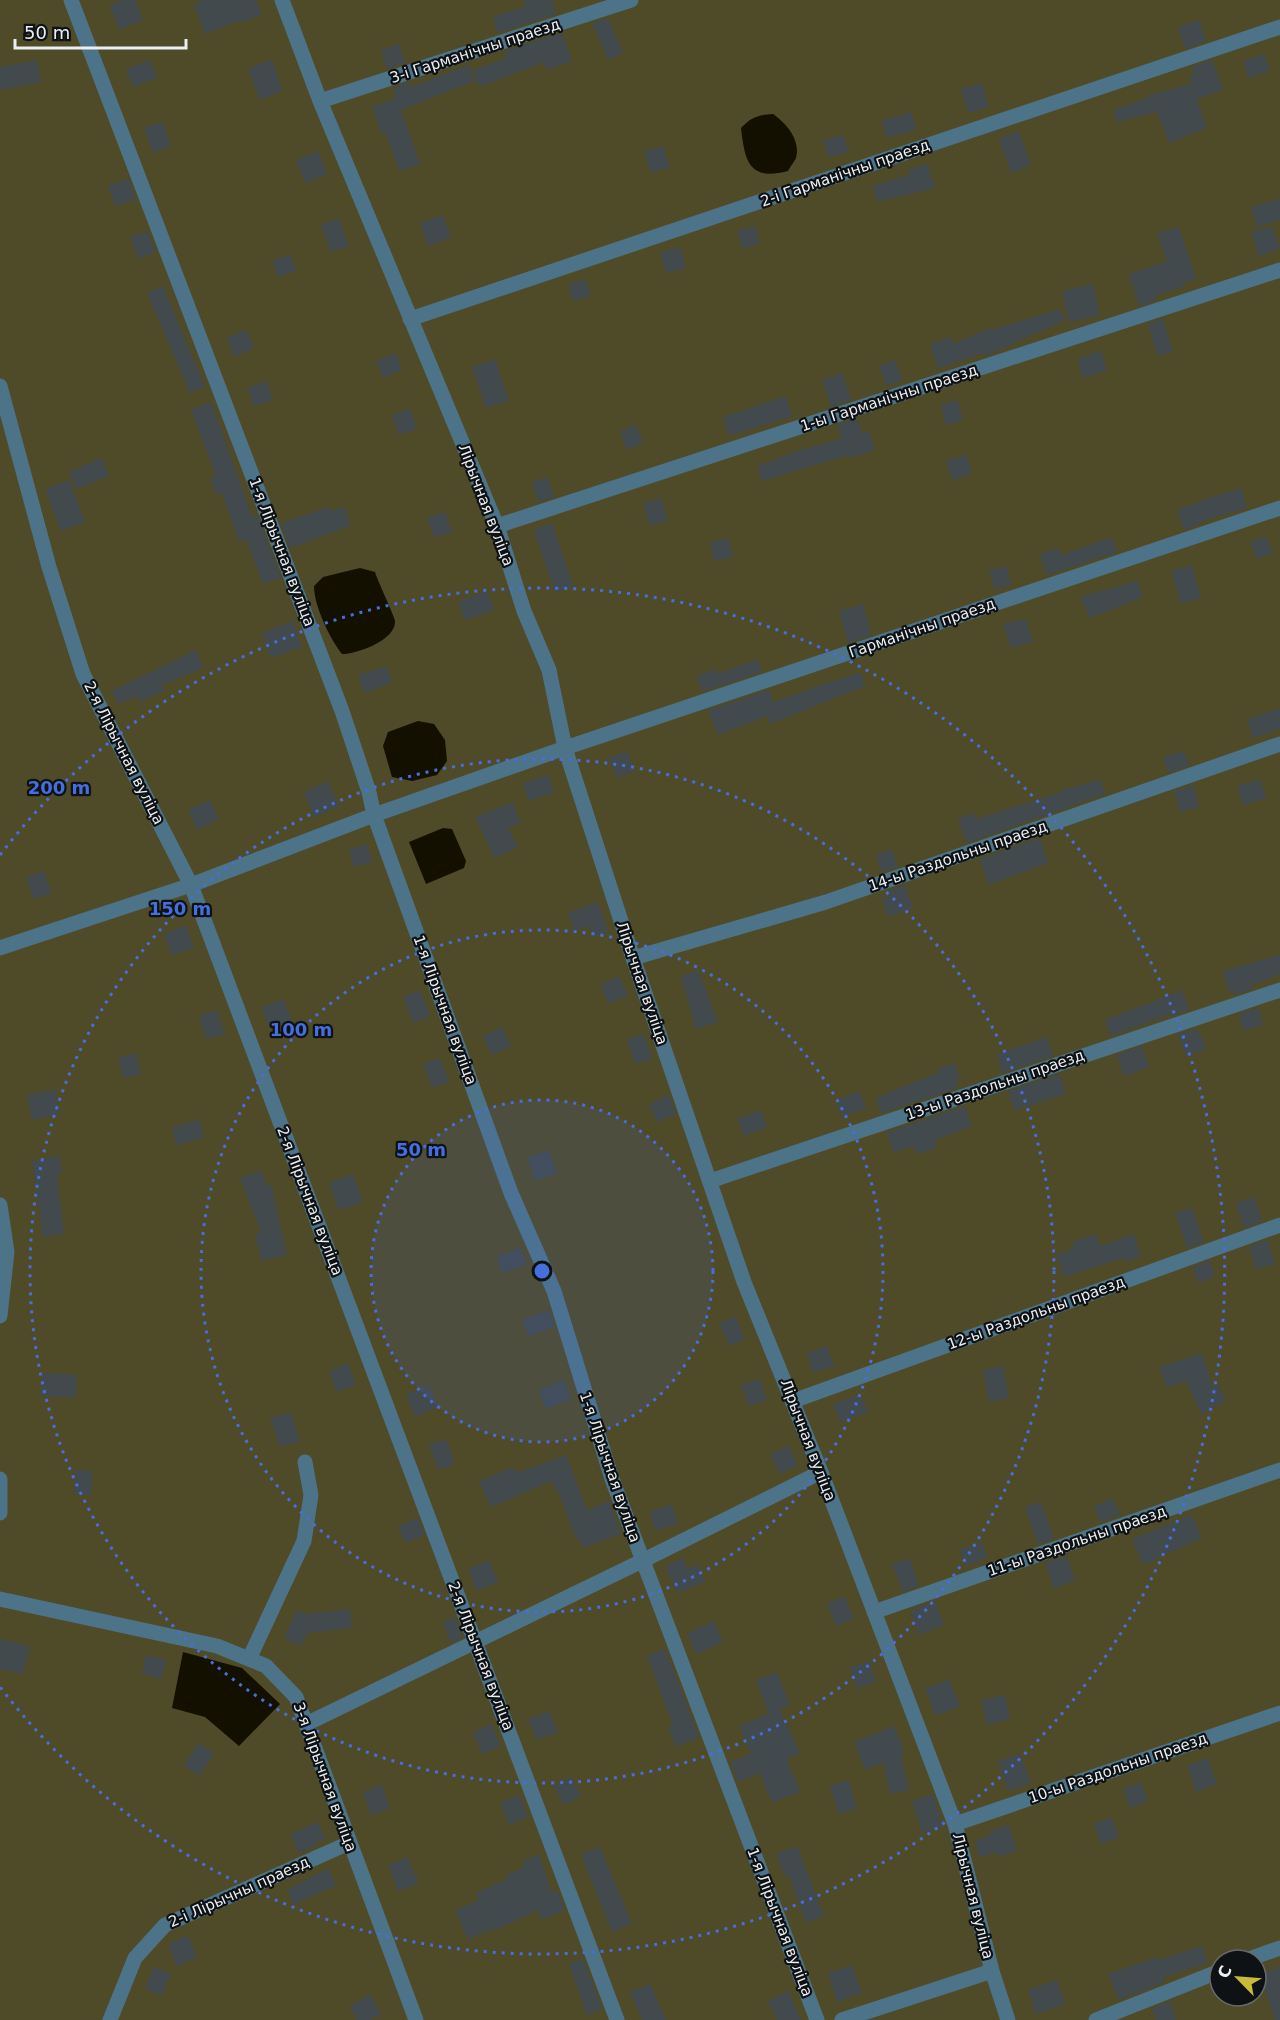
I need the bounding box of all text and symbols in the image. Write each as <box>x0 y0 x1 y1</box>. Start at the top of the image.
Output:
scale bar <box>15 12 186 50</box>
street label: 3-і Гарманічны праезд <box>388 15 562 87</box>
text: 50 m <box>24 22 70 43</box>
street label: 2-і Гарманічны праезд <box>758 136 932 210</box>
street label: 1-ы Гарманічны праезд <box>798 361 980 435</box>
street label: Лірычная вуліца <box>454 441 518 569</box>
street label: 1-я Лірычная вуліца <box>245 475 319 629</box>
street label: Гарманічны праезд <box>846 594 998 662</box>
street label: 2-я Лірычная вуліца <box>80 678 168 828</box>
text: 200 m <box>28 777 90 798</box>
street label: 14-ы Раздольны праезд <box>866 817 1050 895</box>
text: 150 m <box>149 898 211 919</box>
street label: Лірычная вуліца <box>612 919 672 1047</box>
street label: 1-я Лірычная вуліца <box>410 933 480 1087</box>
text: 100 m <box>270 1019 332 1040</box>
street label: 13-ы Раздольны праезд <box>903 1046 1087 1124</box>
street label: 2-я Лірычная вуліца <box>273 1124 347 1278</box>
text: 50 m <box>396 1139 446 1160</box>
centre of rings <box>532 1261 552 1281</box>
street label: 12-ы Раздольны праезд <box>945 1272 1127 1354</box>
street label: Лірычная вуліца <box>776 1376 840 1504</box>
street label: 1-я Лірычная вуліца <box>576 1389 644 1545</box>
street label: 11-ы Раздольны праезд <box>985 1502 1169 1580</box>
street label: 2-я Лірычная вуліца <box>444 1579 518 1733</box>
street label: 3-я Лірычная вуліца <box>290 1700 360 1854</box>
street label: 10-ы Раздольны праезд <box>1026 1729 1210 1807</box>
street label: Лірычная вуліца <box>949 1831 997 1961</box>
street label: 1-я Лірычная вуліца <box>743 1845 817 1999</box>
street label: 2-і Лірычны праезд <box>166 1853 312 1931</box>
north arrow <box>1208 1948 1268 2008</box>
text: С <box>1214 1963 1236 1981</box>

